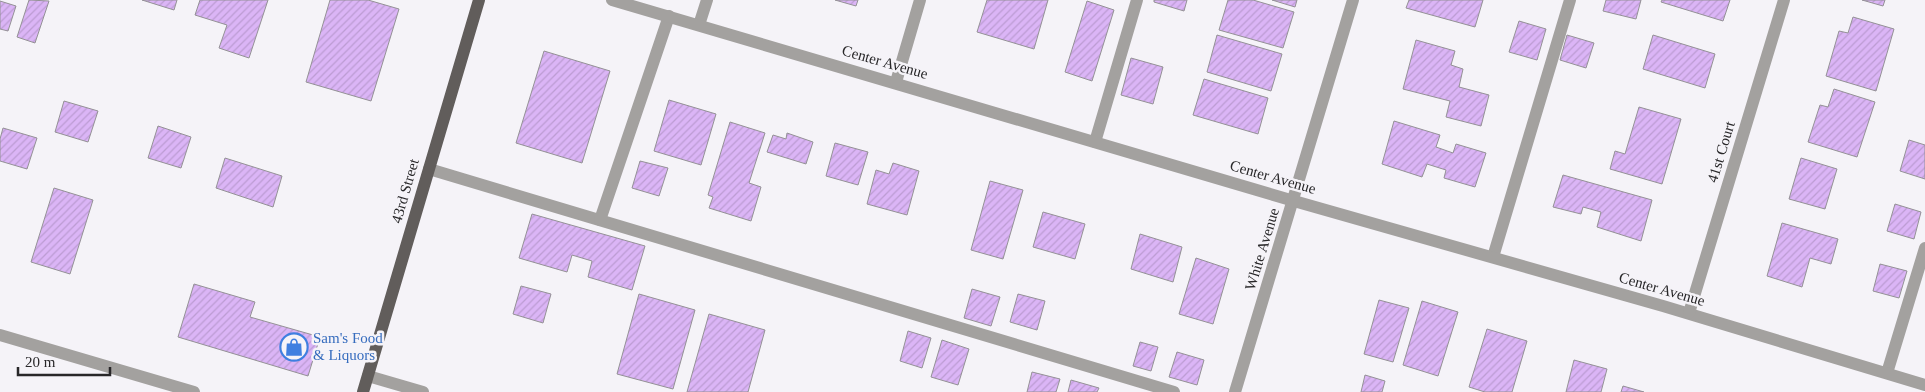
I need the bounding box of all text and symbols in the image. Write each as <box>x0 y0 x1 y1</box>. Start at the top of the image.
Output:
street label: Center Avenue <box>840 42 930 82</box>
street label: 41st Court <box>1704 119 1738 184</box>
street label: 43rd Street <box>388 156 422 225</box>
street label: Center Avenue <box>1228 157 1318 197</box>
street label: White Avenue <box>1242 206 1282 292</box>
street label: Center Avenue <box>1617 269 1707 309</box>
place label: Sam's Food & Liquors <box>313 330 383 363</box>
shop icon: Sam's Food & Liquors <box>279 332 309 362</box>
scale bar <box>18 344 110 376</box>
text: 20 m <box>25 354 56 370</box>

